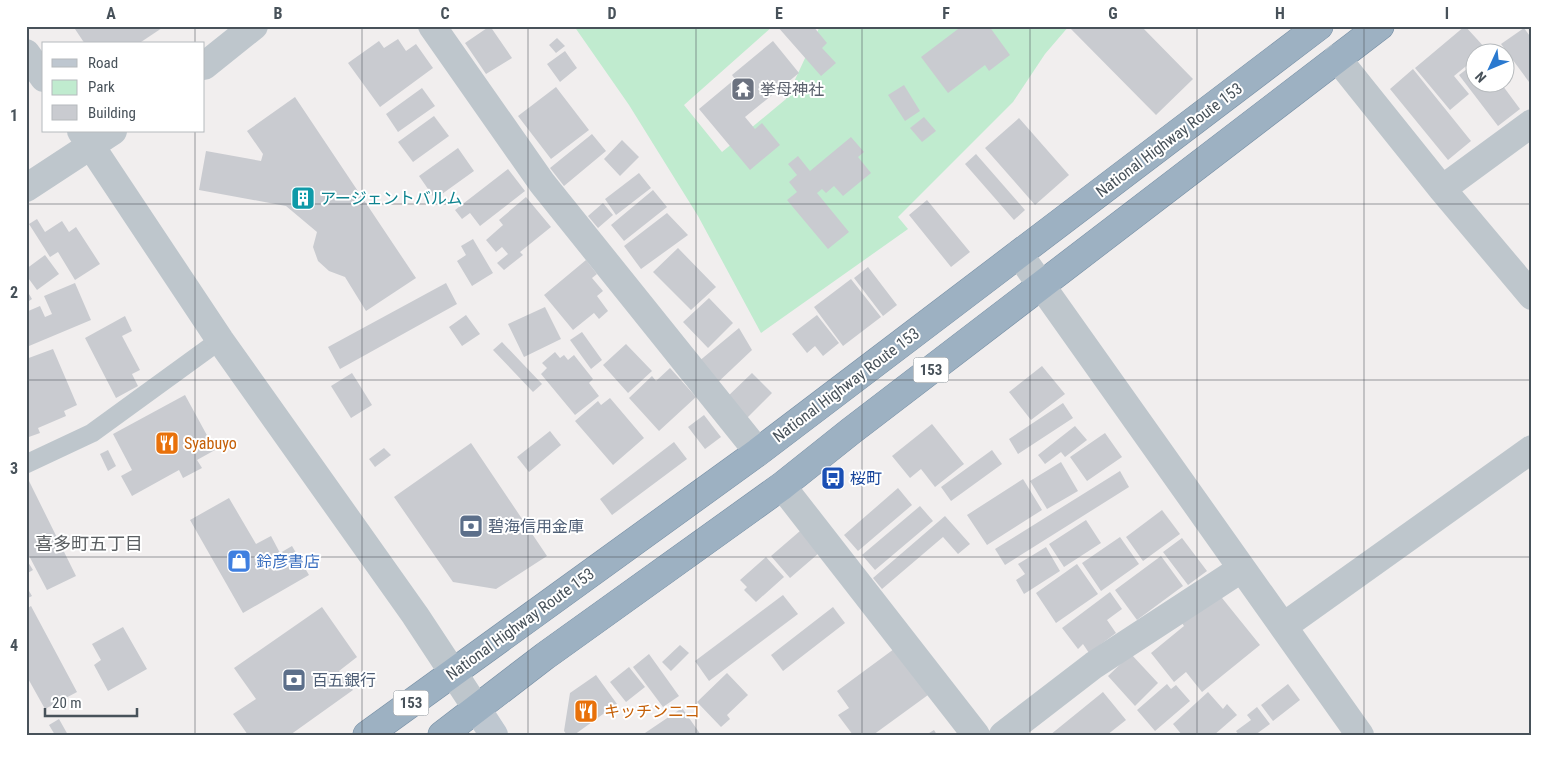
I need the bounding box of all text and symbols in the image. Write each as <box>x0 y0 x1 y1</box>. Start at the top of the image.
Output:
text: A <box>106 4 116 23</box>
text: B <box>274 4 283 23</box>
text: C <box>440 4 450 23</box>
text: D <box>607 4 617 23</box>
text: E <box>775 4 783 23</box>
text: F <box>942 4 950 23</box>
text: G <box>1108 4 1118 23</box>
text: H <box>1275 4 1285 23</box>
text: I <box>1445 4 1449 23</box>
legend <box>42 42 205 132</box>
north arrow <box>1466 42 1516 92</box>
text: Road <box>88 54 118 72</box>
text: N <box>1472 68 1489 86</box>
temple icon: 挙母神社 <box>730 76 756 102</box>
text: Park <box>88 78 115 96</box>
street label: National Highway Route 153 <box>1092 79 1246 201</box>
place label: 挙母神社 <box>760 80 824 99</box>
text: Building <box>88 104 136 122</box>
text: 1 <box>10 106 18 125</box>
building icon: アージェントバルム <box>290 185 316 211</box>
place label: アージェントバルム <box>320 189 462 208</box>
text: 2 <box>10 283 18 302</box>
street label: National Highway Route 153 <box>769 324 923 446</box>
road number: 153 <box>914 358 948 382</box>
restaurant icon: Syabuyo <box>154 430 180 456</box>
place label: Syabuyo <box>184 434 237 453</box>
text: 3 <box>10 459 18 478</box>
bus stop icon: 桜町 <box>820 465 846 491</box>
place label: 桜町 <box>850 469 882 488</box>
bank icon: 碧海信用金庫 <box>458 513 484 539</box>
place label: 碧海信用金庫 <box>488 517 584 536</box>
district label: 喜多町五丁目 <box>35 533 143 554</box>
shop icon: 鈴彦書店 <box>226 548 252 574</box>
place label: 鈴彦書店 <box>256 552 320 571</box>
street label: National Highway Route 153 <box>442 564 598 684</box>
text: 4 <box>10 636 18 655</box>
bank icon: 百五銀行 <box>281 667 307 693</box>
place label: 百五銀行 <box>312 671 376 690</box>
scale bar <box>45 686 138 718</box>
road number: 153 <box>394 690 428 716</box>
text: 20 m <box>52 694 82 712</box>
restaurant icon: キッチンニコ <box>573 698 599 724</box>
place label: キッチンニコ <box>604 702 700 721</box>

